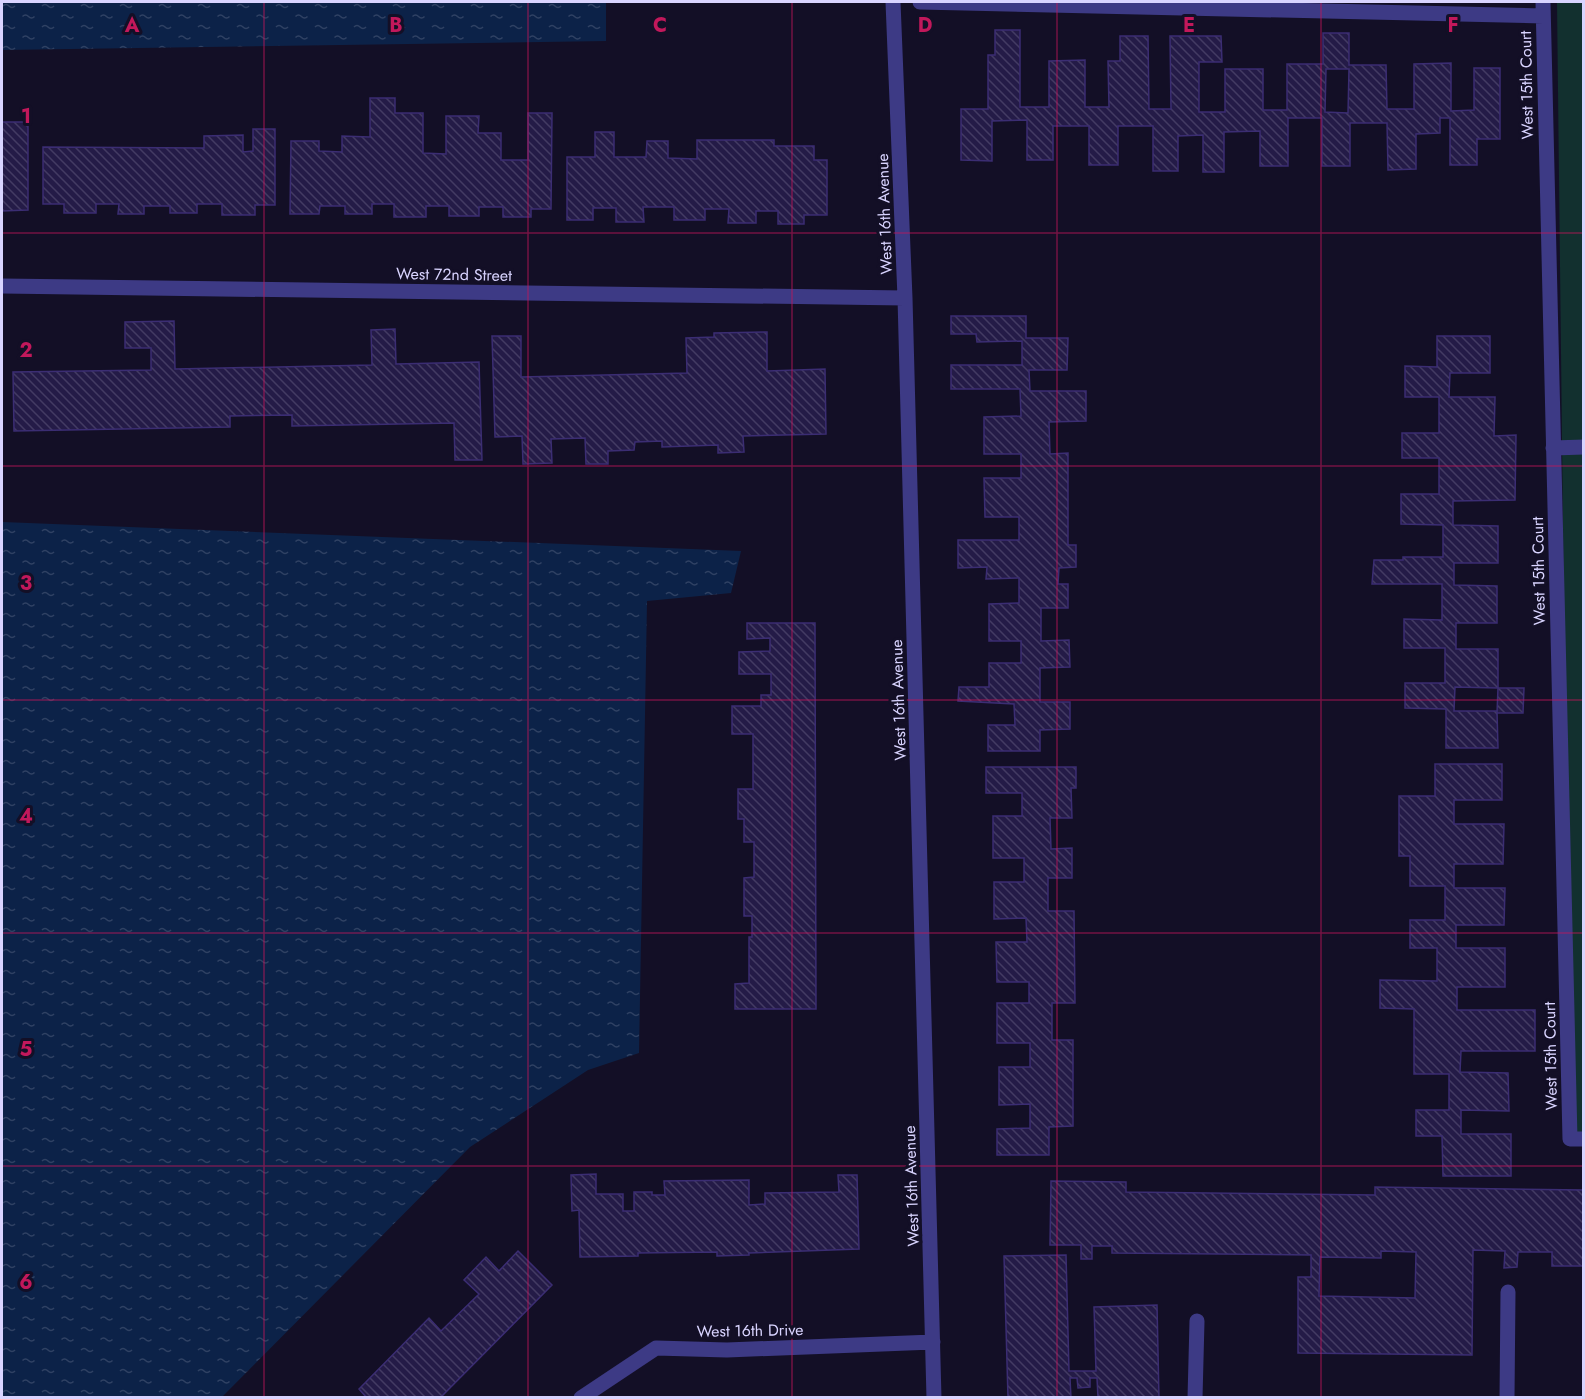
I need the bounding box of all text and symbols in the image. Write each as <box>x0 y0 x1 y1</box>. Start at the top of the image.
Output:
text: A <box>124 11 140 40</box>
text: B <box>389 11 403 40</box>
text: C <box>653 11 667 40</box>
text: D <box>918 11 932 40</box>
text: E <box>1183 11 1195 40</box>
text: F <box>1447 11 1459 40</box>
street label: West 15th Court <box>1514 30 1539 139</box>
text: 1 <box>21 102 31 131</box>
street label: West 16th Avenue <box>871 153 898 275</box>
street label: West 72nd Street <box>396 262 512 287</box>
text: 2 <box>19 336 33 365</box>
street label: West 15th Court <box>1526 516 1551 625</box>
text: 3 <box>20 569 32 598</box>
street label: West 16th Avenue <box>885 639 912 761</box>
text: 4 <box>19 802 33 831</box>
street label: West 15th Court <box>1538 1001 1563 1110</box>
text: 5 <box>20 1035 33 1064</box>
street label: West 16th Avenue <box>898 1125 925 1247</box>
text: 6 <box>19 1268 33 1297</box>
street label: West 16th Drive <box>696 1318 804 1343</box>

